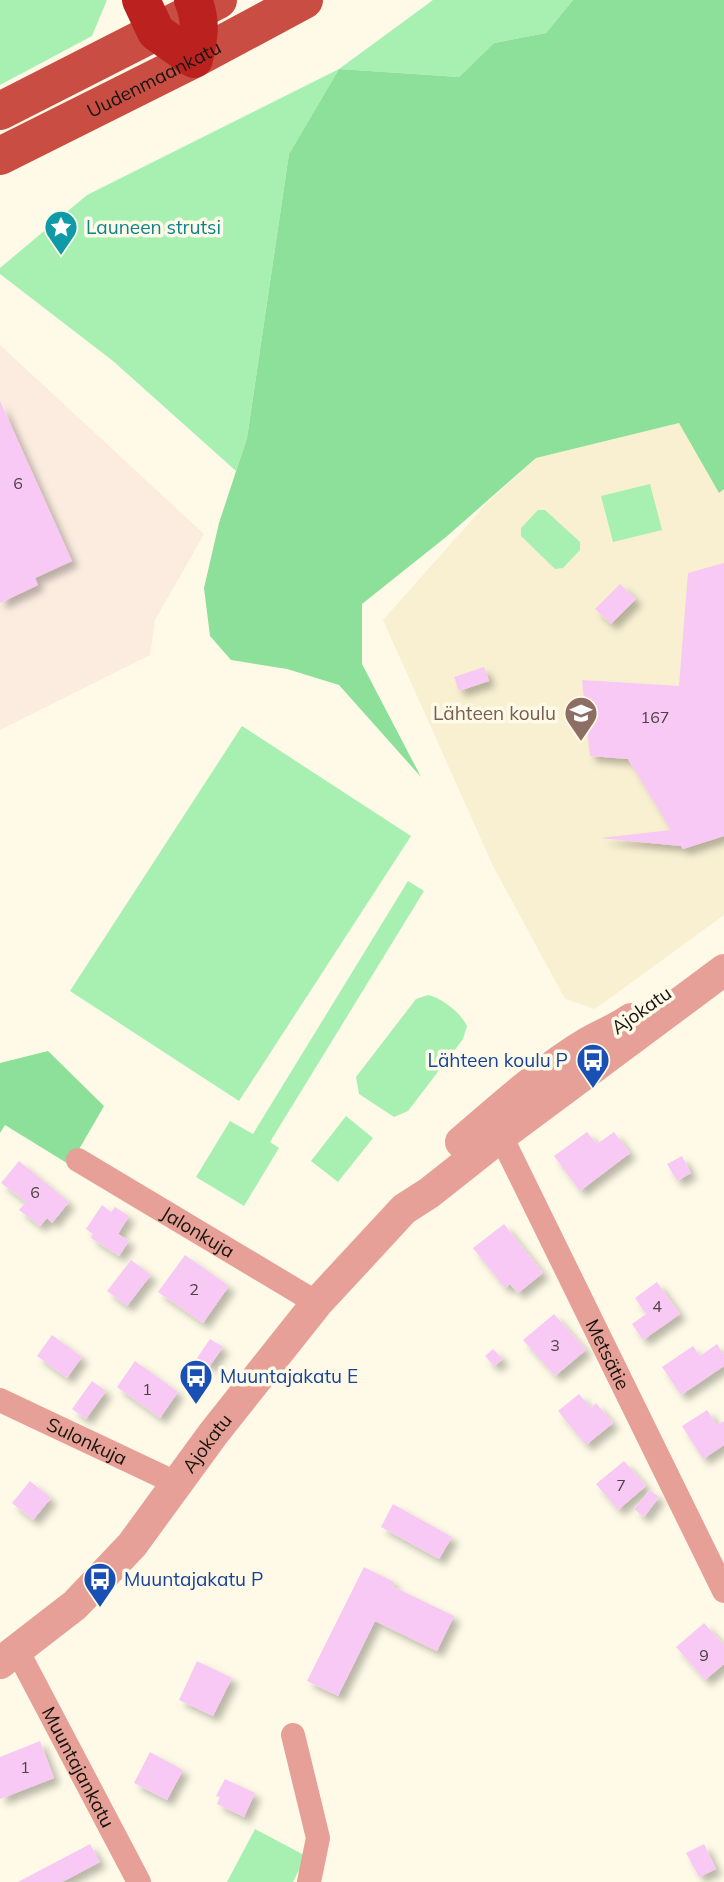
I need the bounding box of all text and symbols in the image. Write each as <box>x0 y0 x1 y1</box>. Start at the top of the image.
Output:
street label: Uudenmaankatu <box>83 35 225 123</box>
place icon: Launeen strutsi <box>42 208 80 257</box>
place label: Launeen strutsi <box>86 215 221 239</box>
house number: 6 <box>13 473 23 493</box>
school or university icon: Lähteen koulu <box>562 694 600 743</box>
place label: Lähteen koulu <box>433 701 556 725</box>
house number: 167 <box>641 707 669 727</box>
street label: Ajokatu <box>606 981 676 1039</box>
bus stop icon: Lähteen koulu P <box>574 1041 612 1090</box>
place label: Lähteen koulu P <box>428 1048 568 1072</box>
house number: 6 <box>30 1182 40 1202</box>
street label: Jalonkuja <box>157 1201 239 1263</box>
house number: 2 <box>189 1279 199 1299</box>
house number: 4 <box>652 1296 662 1316</box>
street label: Metsätie <box>580 1315 635 1394</box>
house number: 3 <box>550 1335 560 1355</box>
bus stop icon: Muuntajakatu E <box>177 1357 215 1406</box>
place label: Muuntajakatu E <box>220 1364 358 1388</box>
house number: 1 <box>142 1379 152 1399</box>
street label: Ajokatu <box>177 1408 237 1477</box>
street label: Sulonkuja <box>43 1412 131 1470</box>
house number: 7 <box>616 1475 626 1495</box>
bus stop icon: Muuntajakatu P <box>81 1560 119 1609</box>
place label: Muuntajakatu P <box>124 1567 263 1591</box>
house number: 9 <box>699 1645 709 1665</box>
street label: Muuntajankatu <box>37 1702 120 1832</box>
house number: 1 <box>20 1757 30 1777</box>

